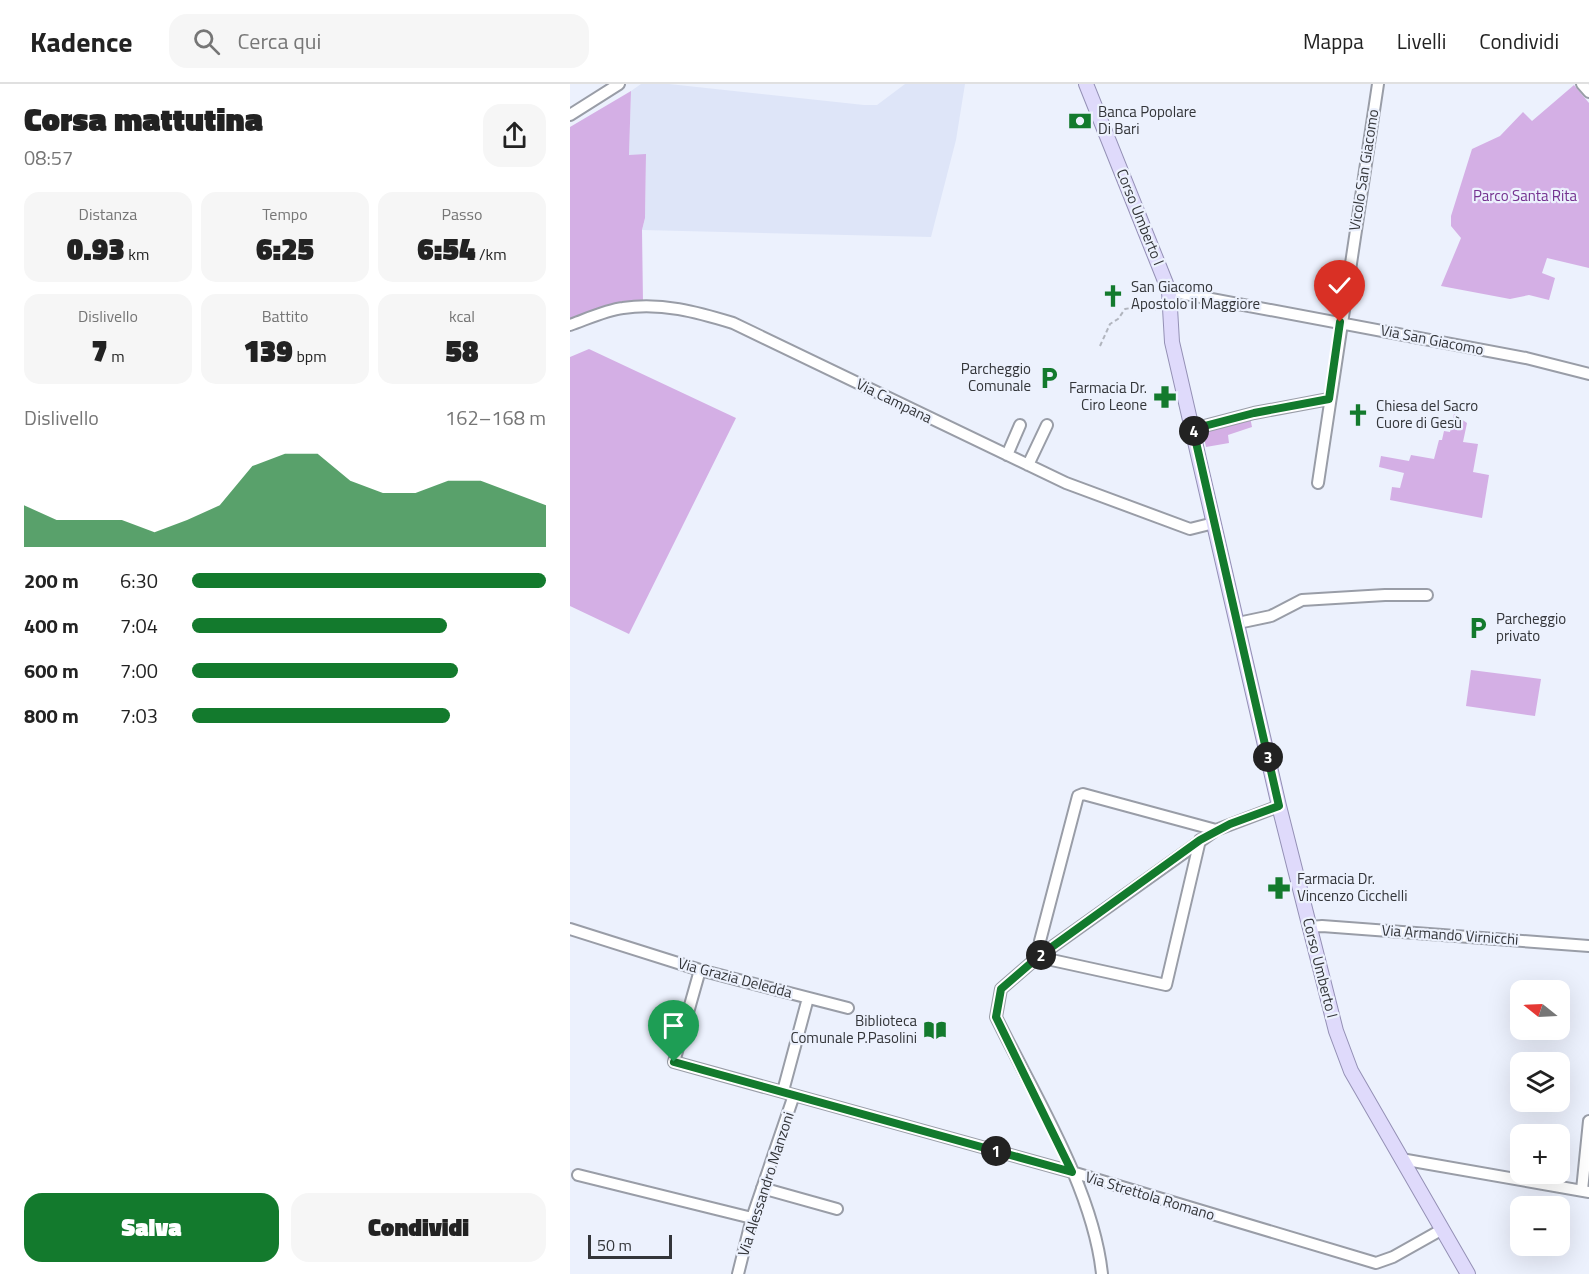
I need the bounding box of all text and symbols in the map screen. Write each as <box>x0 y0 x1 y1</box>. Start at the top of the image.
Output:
search box <box>169 14 589 68</box>
text: Kadence <box>30 20 133 63</box>
text: Cerca qui <box>238 24 321 58</box>
icon: search <box>190 25 223 58</box>
text: Mappa <box>1303 25 1364 57</box>
text: Livelli <box>1397 25 1446 57</box>
text: Condividi <box>1479 25 1559 57</box>
text: Corsa mattutina <box>24 94 263 144</box>
place label: Banca Popolare Di Bari <box>1098 100 1196 140</box>
button: share <box>483 104 546 167</box>
street label: Vicolo San Giacomo <box>1343 107 1384 232</box>
bank icon: Banca Popolare Di Bari <box>1067 108 1093 134</box>
text: 08:57 <box>24 142 73 173</box>
street label: Corso Umberto I <box>1111 165 1170 269</box>
park label: Parco Santa Rita <box>1473 184 1578 207</box>
text: Distanza <box>79 202 137 226</box>
text: Tempo <box>262 202 308 226</box>
text: Passo <box>442 202 482 226</box>
text: 0.93 <box>67 226 125 272</box>
text: 6:25 <box>256 226 314 272</box>
text: 6:54 <box>417 226 475 272</box>
text: km <box>125 242 149 266</box>
text: /km <box>475 242 507 266</box>
pin <box>1314 260 1365 322</box>
icon: check <box>1323 269 1356 302</box>
place label: San Giacomo Apostolo il Maggiore <box>1131 275 1260 315</box>
church icon: San Giacomo Apostolo il Maggiore <box>1100 283 1126 309</box>
text: Dislivello <box>78 304 138 328</box>
text: Battito <box>262 304 308 328</box>
text: kcal <box>449 304 475 328</box>
street label: Via San Giacomo <box>1379 318 1486 361</box>
text: 7 <box>91 328 108 374</box>
text: 139 <box>243 328 293 374</box>
text: 58 <box>446 328 479 374</box>
text: m <box>108 344 125 368</box>
text: bpm <box>293 344 327 368</box>
place label: Parcheggio Comunale <box>961 357 1031 397</box>
parking icon: Parcheggio Comunale <box>1036 365 1062 391</box>
street label: Via Campana <box>852 372 937 429</box>
place label: Farmacia Dr. Ciro Leone <box>1069 376 1147 416</box>
pharmacy icon: Farmacia Dr. Ciro Leone <box>1152 384 1178 410</box>
place label: Chiesa del Sacro Cuore di Gesù <box>1376 394 1478 434</box>
text: Dislivello <box>24 402 99 433</box>
text: 162–168 m <box>445 402 546 433</box>
church icon: Chiesa del Sacro Cuore di Gesù <box>1345 402 1371 428</box>
pin: 4 <box>1179 416 1209 446</box>
text: 4 <box>1190 419 1198 443</box>
text: 200 m <box>24 565 79 596</box>
text: 6:30 <box>120 565 158 596</box>
place label: Parcheggio privato <box>1496 607 1566 647</box>
text: 400 m <box>24 610 79 641</box>
text: 7:04 <box>120 610 158 641</box>
parking icon: Parcheggio privato <box>1465 615 1491 641</box>
text: 600 m <box>24 655 79 686</box>
text: 7:00 <box>120 655 158 686</box>
text: 800 m <box>24 700 79 731</box>
text: 7:03 <box>120 700 158 731</box>
pin: 3 <box>1253 742 1283 772</box>
text: 3 <box>1264 745 1272 769</box>
place label: Farmacia Dr. Vincenzo Cicchelli <box>1297 867 1407 907</box>
pharmacy icon: Farmacia Dr. Vincenzo Cicchelli <box>1266 875 1292 901</box>
street label: Corso Umberto I <box>1297 915 1344 1020</box>
street label: Via Armando Virnicchi <box>1381 918 1519 951</box>
pin: 2 <box>1026 940 1056 970</box>
text: 2 <box>1037 943 1045 967</box>
street label: Via Grazia Deledda <box>675 951 795 1004</box>
north arrow <box>1510 980 1570 1040</box>
map controls <box>1510 980 1570 1256</box>
pin <box>648 1000 699 1062</box>
icon: arrive <box>657 1009 690 1042</box>
place label: Biblioteca Comunale P.Pasolini <box>790 1009 917 1049</box>
library icon: Biblioteca Comunale P.Pasolini <box>922 1017 948 1043</box>
button: layers <box>1510 1052 1570 1112</box>
street label: Via Alessandro Manzoni <box>731 1109 800 1259</box>
button: + <box>1510 1124 1570 1184</box>
pin: 1 <box>981 1136 1011 1166</box>
text: 1 <box>992 1139 1000 1163</box>
street label: Via Strettola Romano <box>1082 1165 1218 1226</box>
button: Salva <box>24 1193 279 1262</box>
button: Condividi <box>291 1193 546 1262</box>
button: − <box>1510 1196 1570 1256</box>
scale bar <box>588 1232 672 1260</box>
text: 50 m <box>597 1233 632 1257</box>

